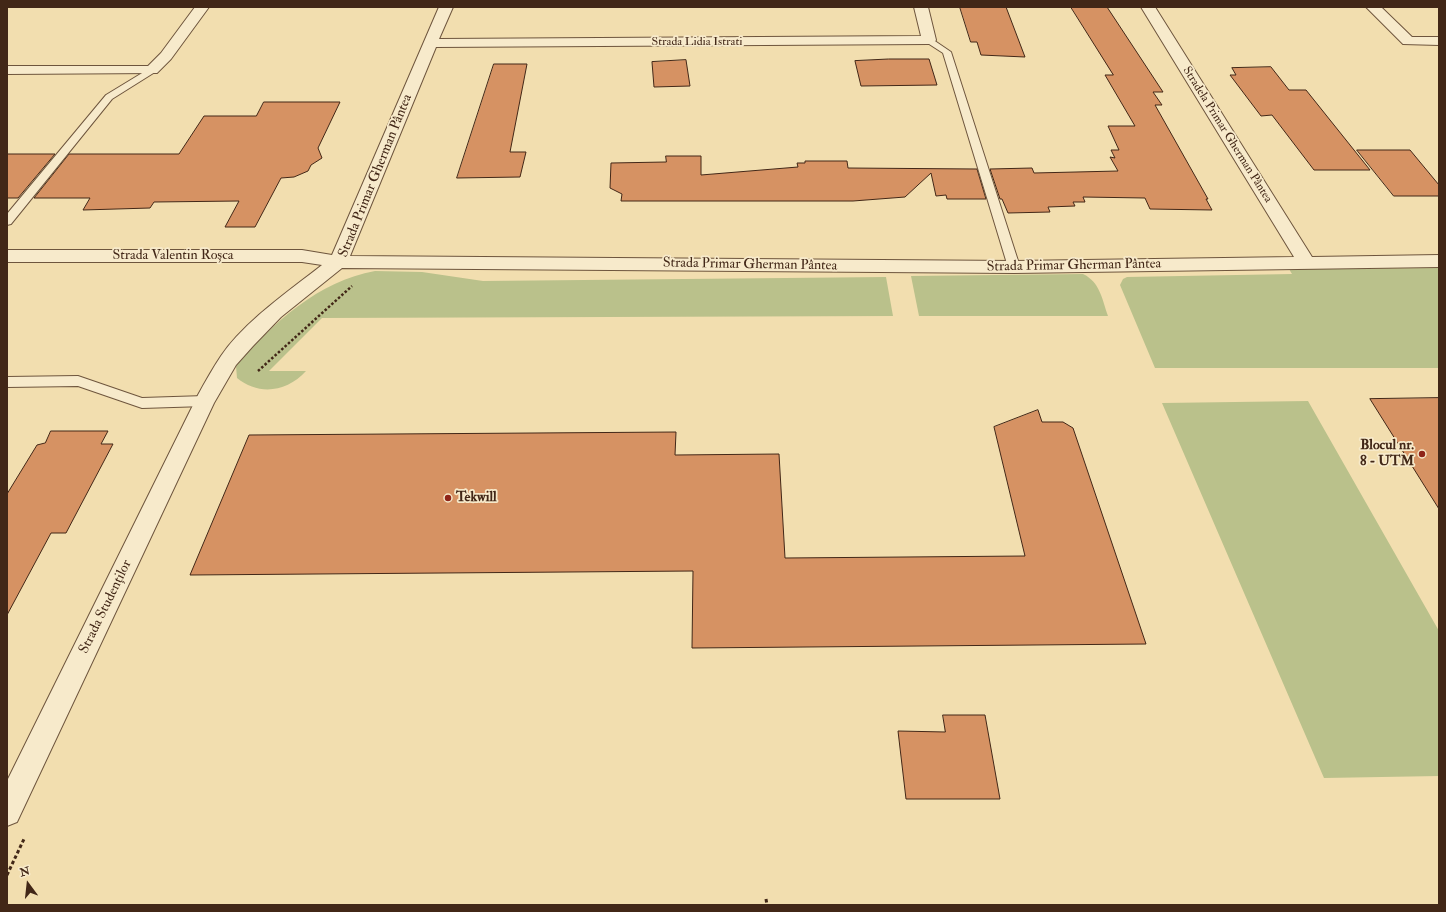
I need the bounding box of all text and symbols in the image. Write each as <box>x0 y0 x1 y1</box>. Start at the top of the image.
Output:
street label: Strada Lidia Istrati <box>651 35 743 49</box>
street label: Stradela Primar Gherman Pântea <box>1179 64 1275 206</box>
street label: Strada Primar Gherman Pântea <box>336 92 416 260</box>
street label: Strada Valentin Roșca <box>112 248 234 264</box>
street label: Strada Primar Gherman Pântea <box>663 255 837 275</box>
street label: Strada Primar Gherman Pântea <box>987 256 1161 276</box>
place label: Blocul nr. 8 - UTM <box>1360 438 1414 470</box>
marker: Blocul nr. 8 - UTM <box>1417 449 1427 459</box>
place label: Tekwill <box>456 490 497 506</box>
marker: Tekwill <box>443 493 453 503</box>
street label: Strada Studenților <box>76 557 136 657</box>
north arrow <box>8 864 48 904</box>
text: N <box>18 864 31 879</box>

